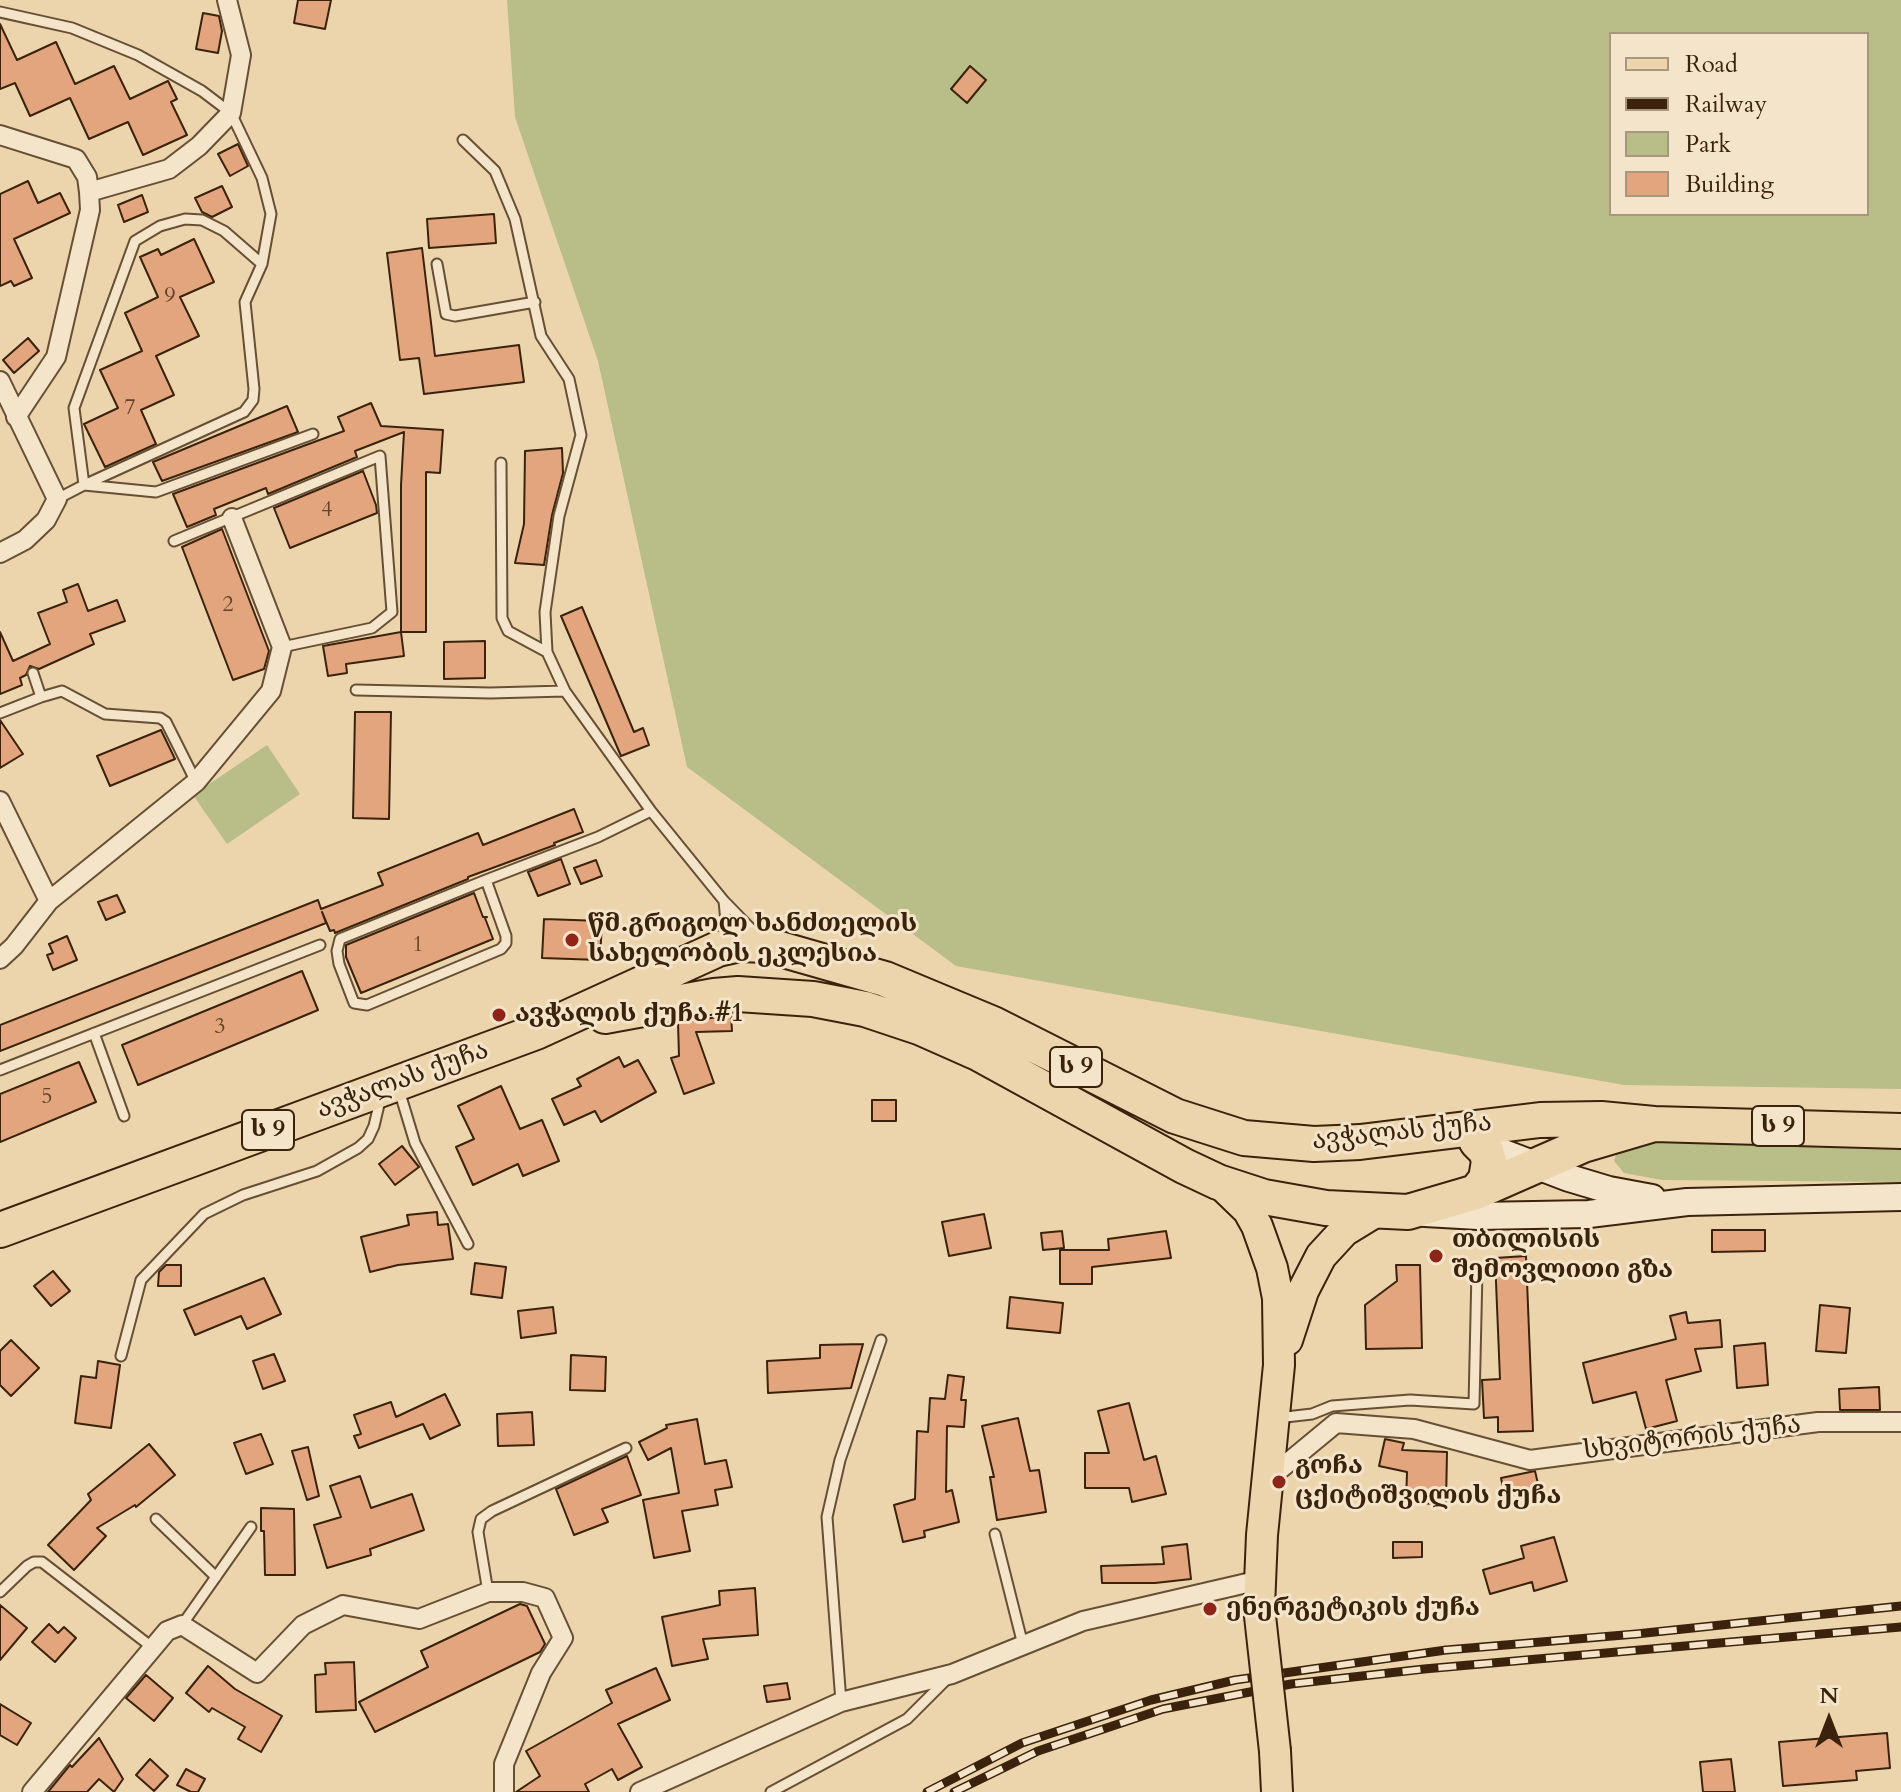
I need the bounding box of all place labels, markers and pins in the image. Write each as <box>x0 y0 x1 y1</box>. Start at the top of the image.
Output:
place label: წმ.გრიგოლ ხანძთელის სახელობის ეკლესია <box>588 909 917 970</box>
marker: წმ.გრიგოლ ხანძთელის სახელობის ეკლესია <box>563 931 581 949</box>
place label: ავჭალის ქუჩა #1 <box>515 999 744 1031</box>
marker: ავჭალის ქუჩა #1 <box>490 1006 508 1024</box>
place label: თბილისის შემოვლითი გზა <box>1452 1225 1673 1286</box>
marker: თბილისის შემოვლითი გზა <box>1427 1247 1445 1265</box>
place label: გოჩა ცქიტიშვილის ქუჩა <box>1295 1451 1561 1512</box>
marker: გოჩა ცქიტიშვილის ქუჩა <box>1270 1473 1288 1491</box>
place label: ენერგეტიკის ქუჩა <box>1226 1593 1480 1625</box>
marker: ენერგეტიკის ქუჩა <box>1201 1600 1219 1618</box>

